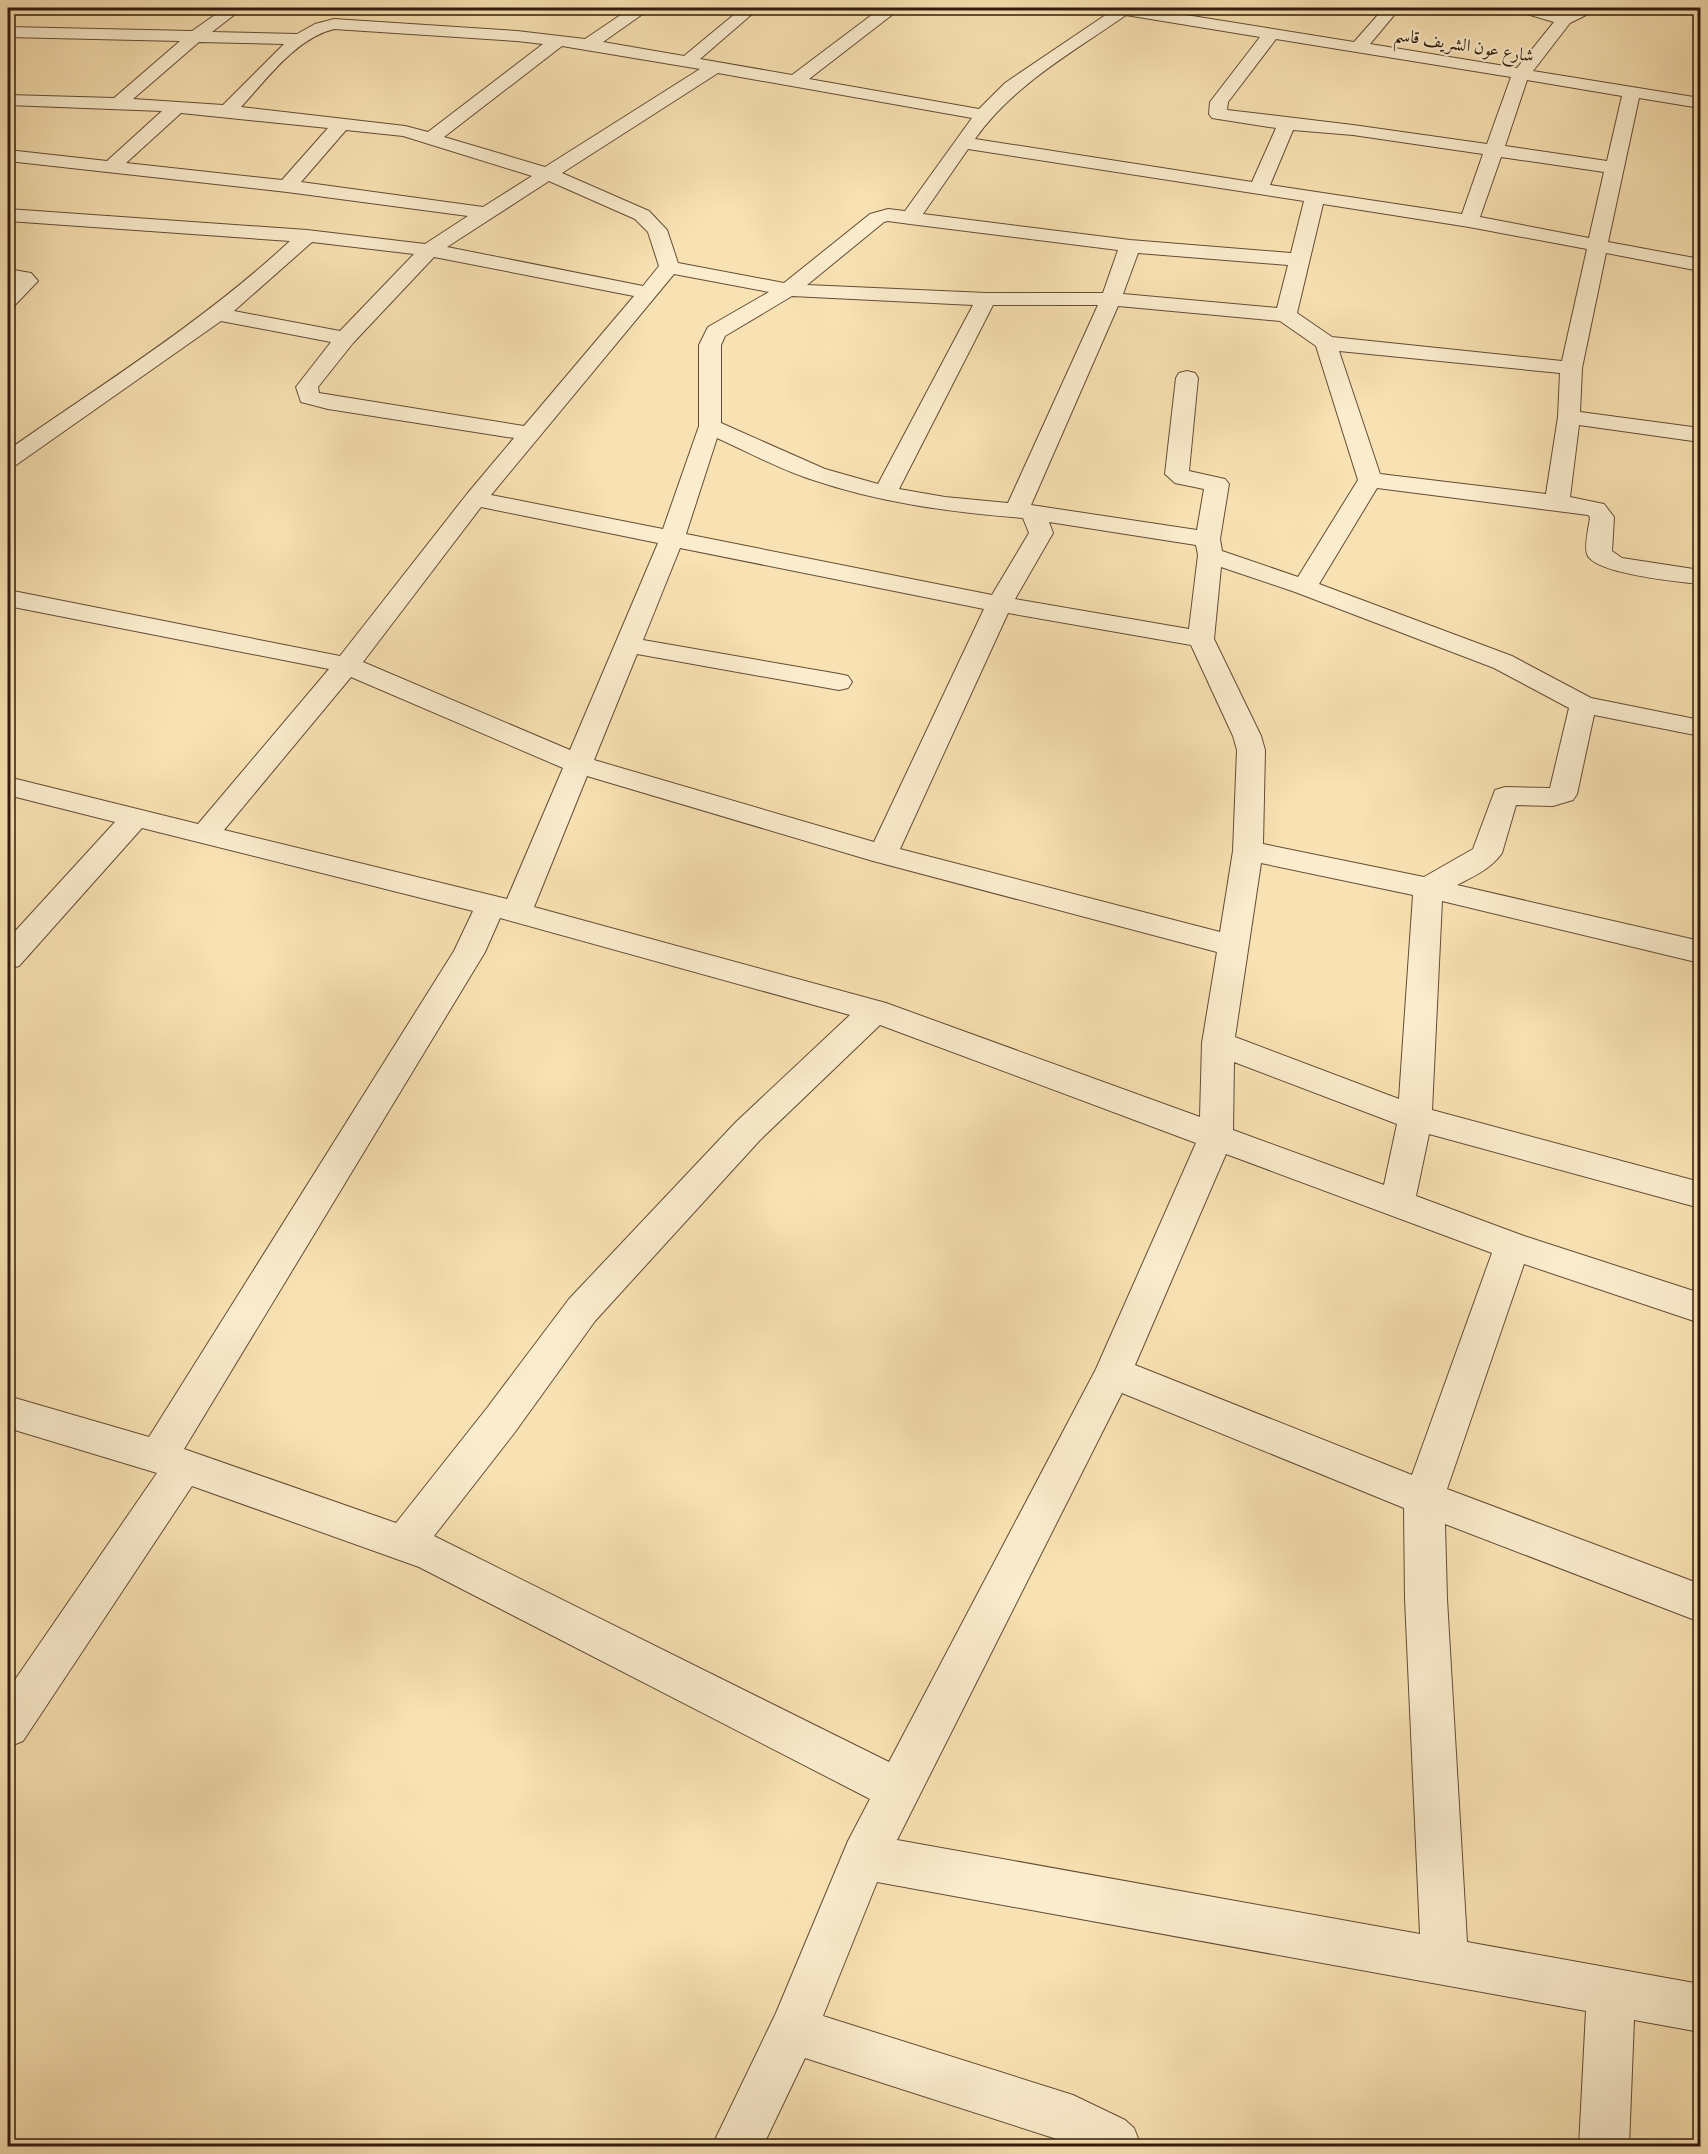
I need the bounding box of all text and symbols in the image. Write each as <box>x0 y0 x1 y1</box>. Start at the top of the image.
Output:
street label: شارع عون الشريف قاسم <box>1391 23 1535 74</box>

